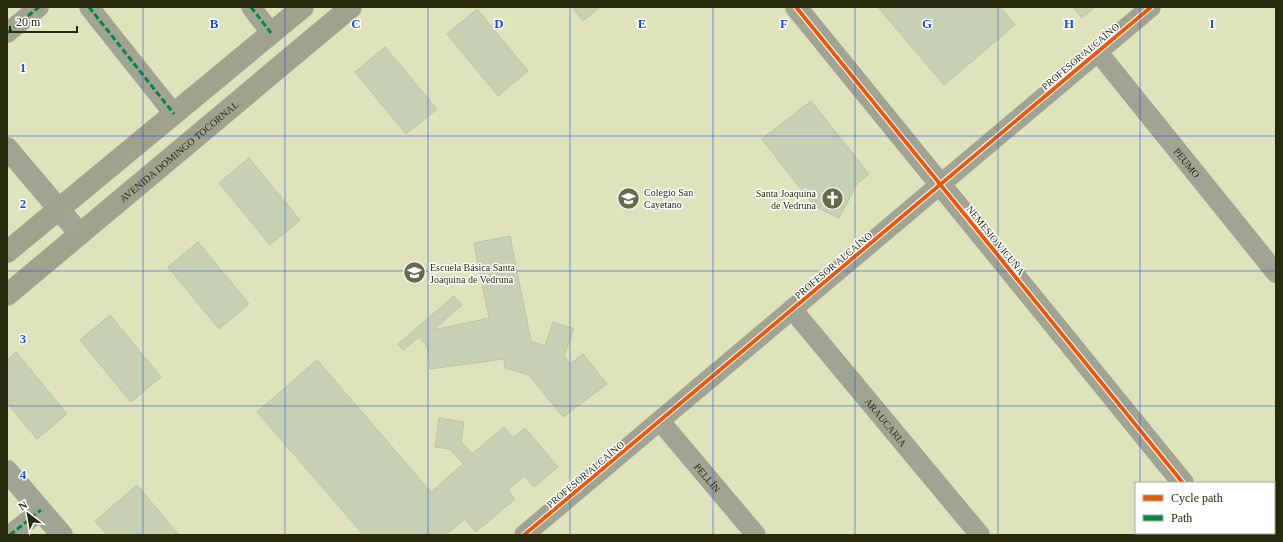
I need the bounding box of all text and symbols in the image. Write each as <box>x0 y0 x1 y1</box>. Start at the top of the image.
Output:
scale bar <box>10 8 77 34</box>
text: 20 m <box>16 15 41 29</box>
text: B <box>210 16 219 31</box>
text: C <box>351 16 361 31</box>
text: D <box>494 16 504 31</box>
text: E <box>638 16 646 31</box>
text: F <box>780 16 788 31</box>
text: G <box>922 16 932 31</box>
text: H <box>1064 16 1074 31</box>
text: I <box>1209 16 1215 31</box>
street label: PROFESOR ALCAÍNO <box>1039 21 1121 92</box>
text: 1 <box>20 60 26 75</box>
street label: AVENIDA DOMINGO TOCORNAL <box>118 99 241 204</box>
street label: PEUMO <box>1171 146 1202 180</box>
school or university icon: Colegio San Cayetano <box>616 185 642 211</box>
church icon: Santa Joaquina de Vedruna <box>819 186 845 212</box>
place label: Colegio San Cayetano <box>644 187 693 210</box>
place label: Santa Joaquina de Vedruna <box>756 188 817 211</box>
text: 2 <box>20 196 26 211</box>
street label: NEMESIO VICUÑA <box>964 204 1027 278</box>
street label: PROFESOR ALCAÍNO <box>792 230 874 301</box>
school or university icon: Escuela Básica Santa Joaquina de Vedruna <box>401 260 427 286</box>
place label: Escuela Básica Santa Joaquina de Vedruna <box>430 262 516 285</box>
text: 3 <box>20 331 27 346</box>
street label: ARAUCARIA <box>862 396 909 449</box>
street label: PROFESOR ALCAÍNO <box>544 439 626 510</box>
street label: PELLÍN <box>692 461 723 495</box>
text: 4 <box>20 467 27 482</box>
legend <box>1135 482 1275 534</box>
text: Cycle path <box>1171 491 1223 505</box>
north arrow <box>8 494 48 534</box>
text: N <box>16 498 29 513</box>
text: Path <box>1171 511 1192 525</box>

